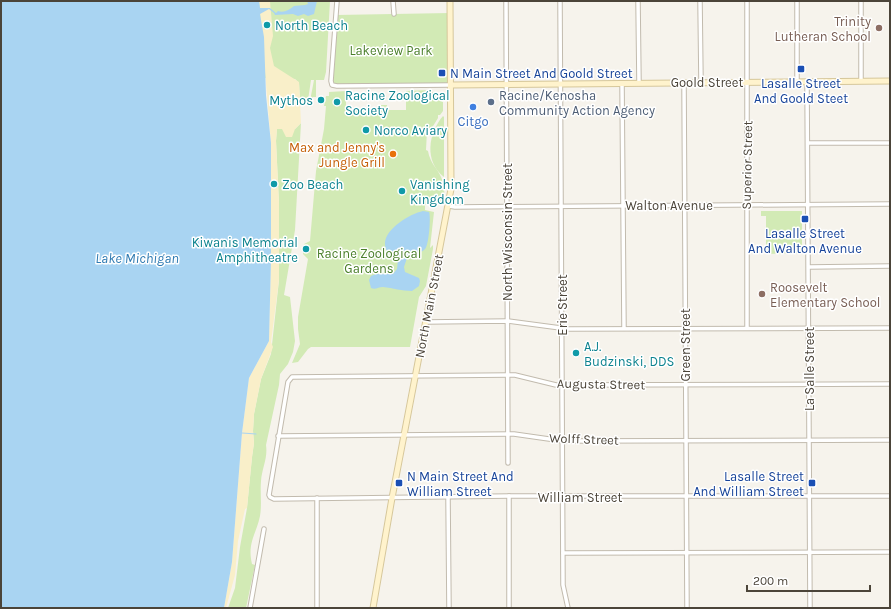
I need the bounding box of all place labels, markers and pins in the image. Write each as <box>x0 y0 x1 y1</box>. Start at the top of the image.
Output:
place label: Trinity Lutheran School <box>775 14 871 44</box>
place label: North Beach <box>275 18 348 33</box>
marker: North Beach <box>262 20 272 30</box>
marker: Trinity Lutheran School <box>874 23 884 33</box>
marker: Lasalle Street And Goold Steet <box>796 64 806 74</box>
place label: N Main Street And Goold Street <box>450 66 633 81</box>
marker: N Main Street And Goold Street <box>437 68 447 78</box>
place label: Lasalle Street And Goold Steet <box>754 76 848 106</box>
place label: Racine Zoological Society <box>345 88 450 118</box>
place label: Racine/Kenosha Community Action Agency <box>499 88 655 118</box>
place label: Mythos <box>269 93 313 108</box>
marker: Mythos <box>316 95 326 105</box>
marker: Racine Zoological Society <box>332 97 342 107</box>
marker: Racine/Kenosha Community Action Agency <box>486 97 496 107</box>
marker: Citgo <box>468 102 478 112</box>
place label: Citgo <box>457 114 489 129</box>
place label: Norco Aviary <box>374 123 447 138</box>
marker: Norco Aviary <box>361 125 371 135</box>
place label: Max and Jenny's Jungle Grill <box>289 140 385 170</box>
marker: Max and Jenny's Jungle Grill <box>388 149 398 159</box>
place label: Zoo Beach <box>282 177 343 192</box>
place label: Vanishing Kingdom <box>410 177 470 207</box>
marker: Zoo Beach <box>269 179 279 189</box>
marker: Vanishing Kingdom <box>397 186 407 196</box>
marker: Lasalle Street And Walton Avenue <box>800 214 810 224</box>
place label: Lasalle Street And Walton Avenue <box>748 226 862 256</box>
place label: Kiwanis Memorial Amphitheatre <box>192 235 298 265</box>
marker: Kiwanis Memorial Amphitheatre <box>301 244 311 254</box>
place label: Roosevelt Elementary School <box>770 280 880 310</box>
marker: Roosevelt Elementary School <box>757 289 767 299</box>
place label: A.J. Budzinski, DDS <box>584 339 674 369</box>
marker: A.J. Budzinski, DDS <box>571 348 581 358</box>
place label: N Main Street And William Street <box>407 469 514 499</box>
place label: Lasalle Street And William Street <box>693 469 804 499</box>
marker: N Main Street And William Street <box>394 478 404 488</box>
marker: Lasalle Street And William Street <box>807 478 817 488</box>

